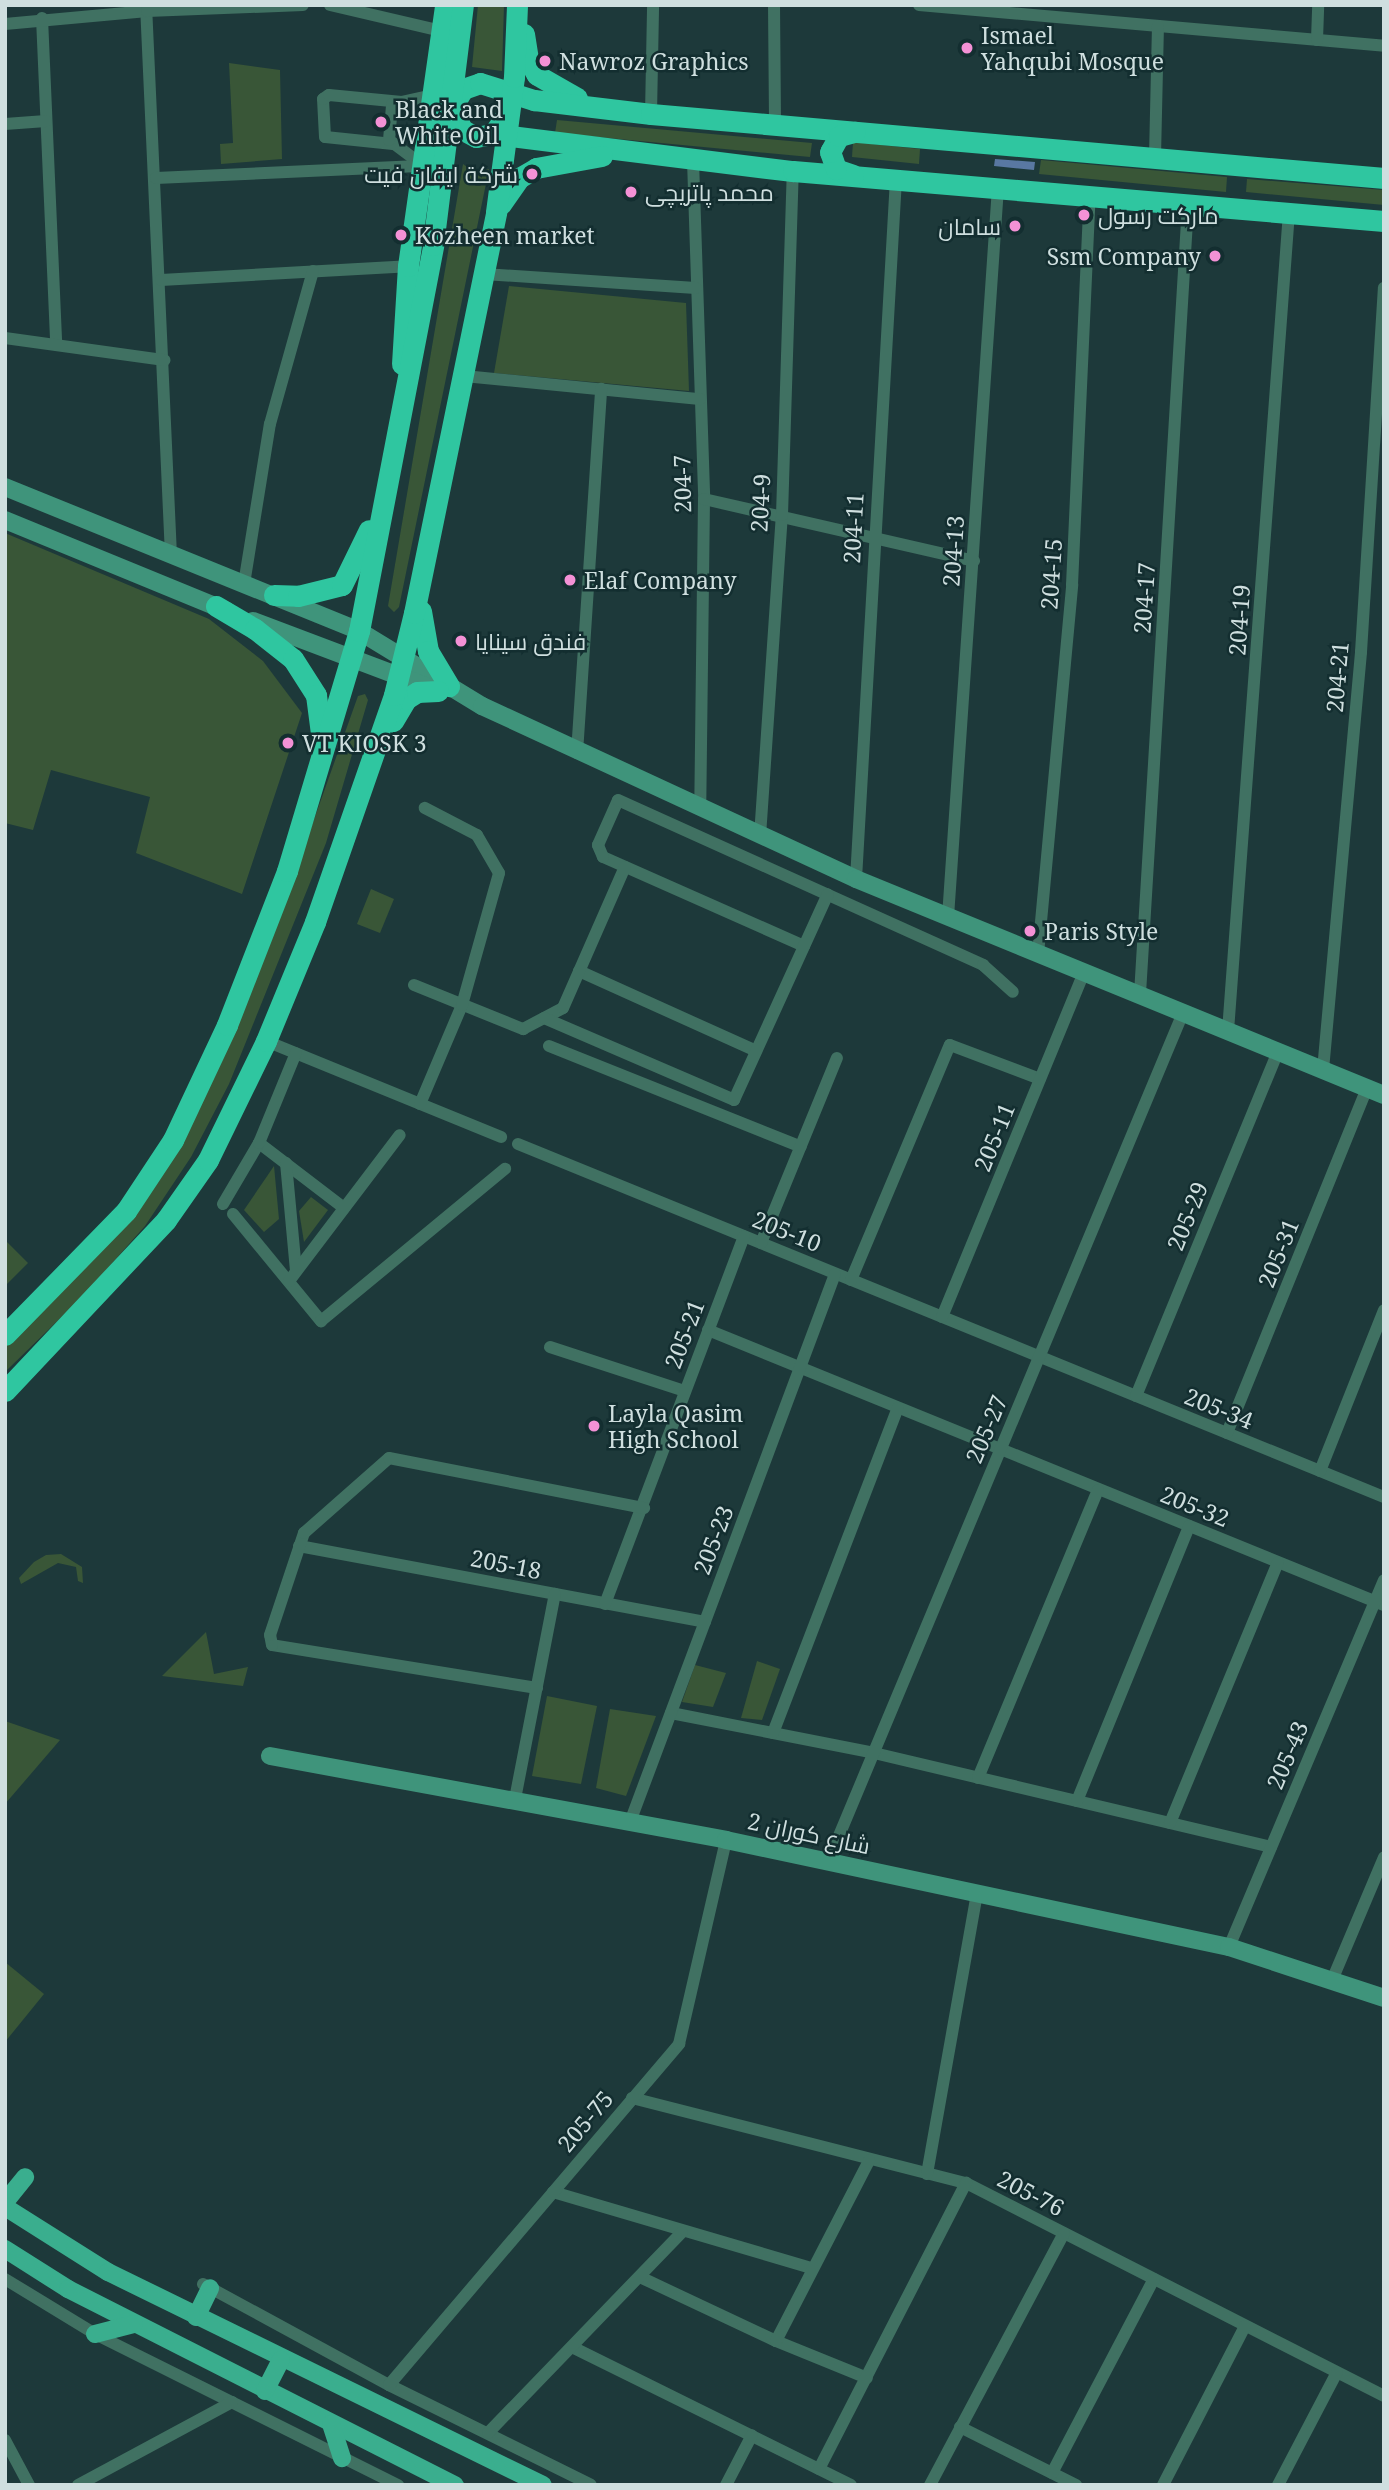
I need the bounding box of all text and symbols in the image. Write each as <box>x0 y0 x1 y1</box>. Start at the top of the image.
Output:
place label: Ismael Yahqubi Mosque <box>981 21 1164 75</box>
marker: Ismael Yahqubi Mosque <box>959 40 975 56</box>
place label: Nawroz Graphics <box>559 47 749 75</box>
marker: Nawroz Graphics <box>537 53 553 69</box>
place label: Black and White Oil <box>395 95 503 149</box>
marker: Black and White Oil <box>373 114 389 130</box>
place label: شركة ايفان فيت <box>364 160 518 188</box>
marker: شركة ايفان فيت <box>524 166 540 182</box>
place label: محمد پاتریچی <box>645 178 774 206</box>
marker: محمد پاتریچی <box>623 184 639 200</box>
place label: مارکت رسول <box>1098 201 1218 229</box>
marker: مارکت رسول <box>1076 207 1092 223</box>
place label: سامان <box>938 212 1001 240</box>
marker: سامان <box>1007 218 1023 234</box>
place label: Kozheen market <box>415 221 595 249</box>
marker: Kozheen market <box>393 227 409 243</box>
place label: Ssm Company <box>1047 242 1201 270</box>
marker: Ssm Company <box>1207 248 1223 264</box>
street label: 204-7 <box>668 454 696 514</box>
street label: 204-9 <box>745 473 775 533</box>
street label: 204-11 <box>837 492 869 564</box>
street label: 204-13 <box>937 514 969 588</box>
street label: 204-15 <box>1035 537 1067 611</box>
street label: 204-17 <box>1128 561 1160 635</box>
place label: Elaf Company <box>584 566 736 594</box>
marker: Elaf Company <box>562 572 578 588</box>
street label: 204-19 <box>1223 583 1255 657</box>
place label: فندق سينايا <box>475 627 586 655</box>
marker: فندق سينايا <box>453 633 469 649</box>
street label: 204-21 <box>1320 640 1354 714</box>
place label: VT KIOSK 3 <box>302 729 427 757</box>
marker: VT KIOSK 3 <box>280 735 296 751</box>
place label: Paris Style <box>1044 917 1158 945</box>
marker: Paris Style <box>1022 923 1038 939</box>
street label: 205-11 <box>968 1099 1020 1175</box>
street label: 205-29 <box>1161 1178 1213 1254</box>
street label: 205-10 <box>749 1205 825 1257</box>
street label: 205-31 <box>1252 1215 1304 1291</box>
street label: 205-21 <box>658 1296 710 1372</box>
street label: 205-34 <box>1181 1382 1257 1434</box>
street label: 205-27 <box>959 1391 1013 1467</box>
place label: Layla Qasim High School <box>608 1399 743 1453</box>
marker: Layla Qasim High School <box>586 1418 602 1434</box>
street label: 205-32 <box>1157 1480 1233 1532</box>
street label: 205-23 <box>687 1502 739 1578</box>
street label: 205-18 <box>468 1544 544 1584</box>
street label: 205-43 <box>1260 1717 1314 1793</box>
street label: شارع كوران 2 <box>745 1807 873 1859</box>
street label: 205-75 <box>551 2085 619 2157</box>
street label: 205-76 <box>993 2164 1069 2222</box>

